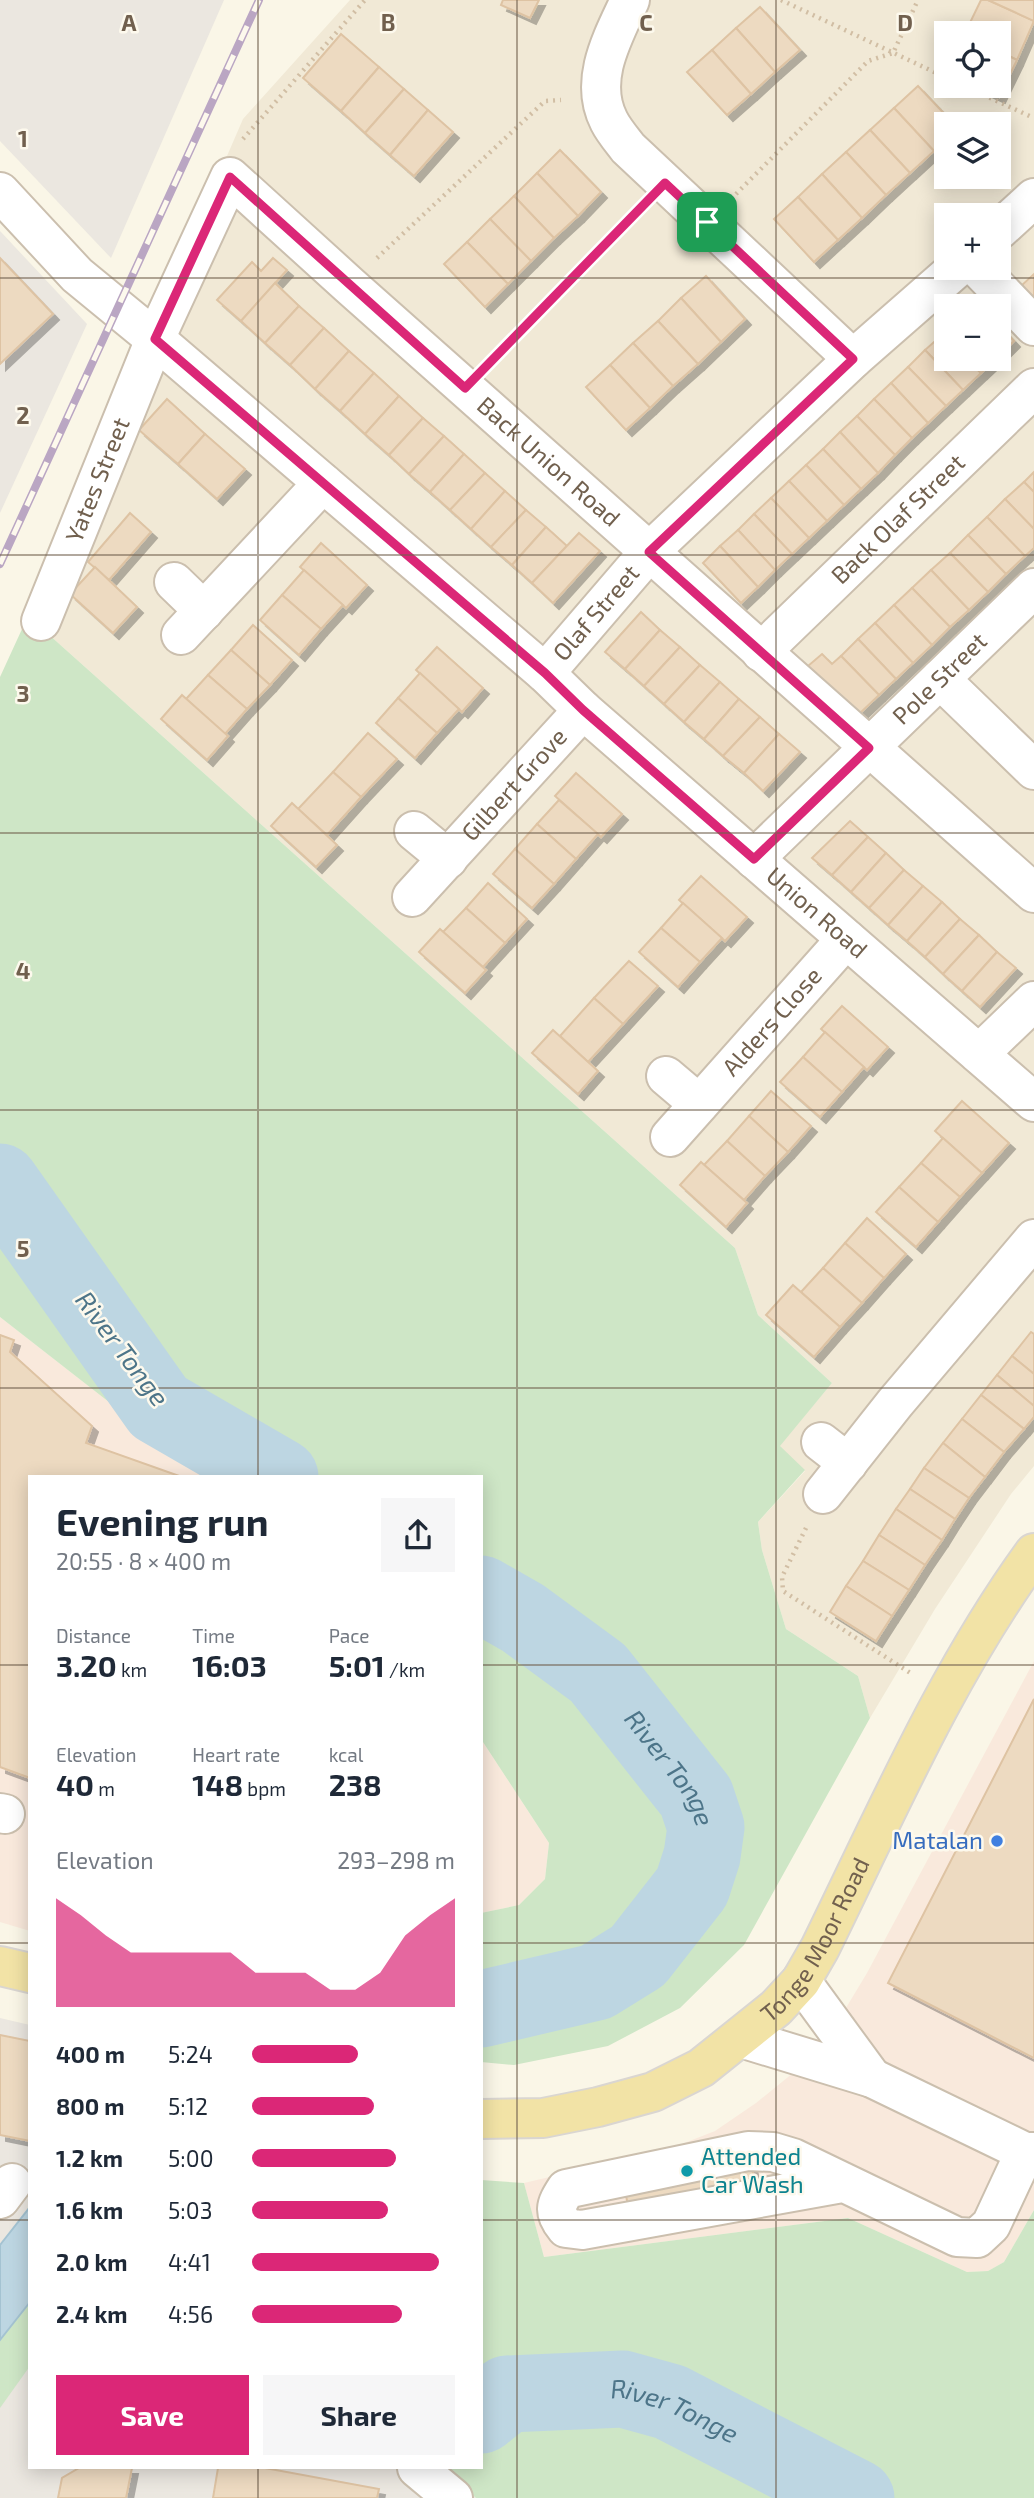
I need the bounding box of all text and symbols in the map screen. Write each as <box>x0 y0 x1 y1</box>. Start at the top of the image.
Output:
text: A <box>121 8 137 36</box>
text: B <box>381 8 395 36</box>
text: C <box>639 8 653 36</box>
text: D <box>897 8 913 36</box>
map controls <box>934 21 1011 371</box>
button: locate <box>934 21 1011 98</box>
button: layers <box>934 112 1011 189</box>
text: 1 <box>18 124 28 152</box>
pin <box>677 192 737 252</box>
icon: arrive <box>688 203 726 241</box>
button: + <box>934 203 1011 280</box>
button: − <box>934 294 1011 371</box>
street label: Back Union Road <box>472 390 627 532</box>
text: 2 <box>16 401 30 429</box>
street label: Yates Street <box>58 413 135 546</box>
street label: Back Olaf Street <box>825 447 970 589</box>
street label: Olaf Street <box>546 558 645 666</box>
street label: Pole Street <box>886 626 992 730</box>
text: 3 <box>16 679 30 707</box>
street label: Gilbert Grove <box>455 722 572 846</box>
street label: Union Road <box>761 860 874 963</box>
text: 4 <box>16 956 30 984</box>
street label: Alders Close <box>715 961 827 1081</box>
text: 5 <box>17 1234 29 1262</box>
water label: River Tonge <box>70 1284 177 1412</box>
text: Evening run <box>56 1498 269 1544</box>
button: share <box>381 1498 455 1572</box>
text: 20:55 · 8 × 400 m <box>56 1547 231 1575</box>
text: Distance <box>56 1624 131 1647</box>
text: Time <box>192 1624 235 1647</box>
text: Pace <box>329 1624 370 1647</box>
text: 3.20 <box>56 1647 117 1683</box>
text: 16:03 <box>192 1647 267 1683</box>
text: 5:01 <box>329 1647 385 1683</box>
text: km <box>117 1658 147 1681</box>
text: /km <box>385 1658 425 1681</box>
water label: River Tonge <box>619 1703 721 1830</box>
text: Elevation <box>56 1743 137 1766</box>
text: Heart rate <box>192 1743 280 1766</box>
text: kcal <box>329 1743 363 1766</box>
text: 40 <box>56 1766 94 1802</box>
text: 148 <box>192 1766 243 1802</box>
text: 238 <box>329 1766 382 1802</box>
text: m <box>94 1777 115 1800</box>
text: bpm <box>243 1777 286 1800</box>
place label: Matalan <box>892 1825 983 1854</box>
marker: Matalan <box>989 1833 1005 1849</box>
text: Elevation <box>56 1846 154 1874</box>
text: 293–298 m <box>337 1846 455 1874</box>
street label: Tonge Moor Road <box>754 1852 875 2028</box>
text: 400 m <box>56 2040 125 2068</box>
text: 5:24 <box>168 2040 213 2068</box>
text: 800 m <box>56 2092 125 2120</box>
text: 5:12 <box>168 2092 208 2120</box>
place label: Attended Car Wash <box>701 2141 804 2198</box>
text: 1.2 km <box>56 2144 123 2172</box>
text: 5:00 <box>168 2144 214 2172</box>
marker: Attended Car Wash <box>679 2163 695 2179</box>
text: 1.6 km <box>56 2196 123 2224</box>
text: 5:03 <box>168 2196 212 2224</box>
text: 2.0 km <box>56 2248 128 2276</box>
text: 4:41 <box>168 2248 211 2276</box>
text: 2.4 km <box>56 2300 128 2328</box>
text: 4:56 <box>168 2300 213 2328</box>
water label: River Tonge <box>610 2372 744 2449</box>
button: Save <box>56 2375 249 2455</box>
button: Share <box>263 2375 455 2455</box>

